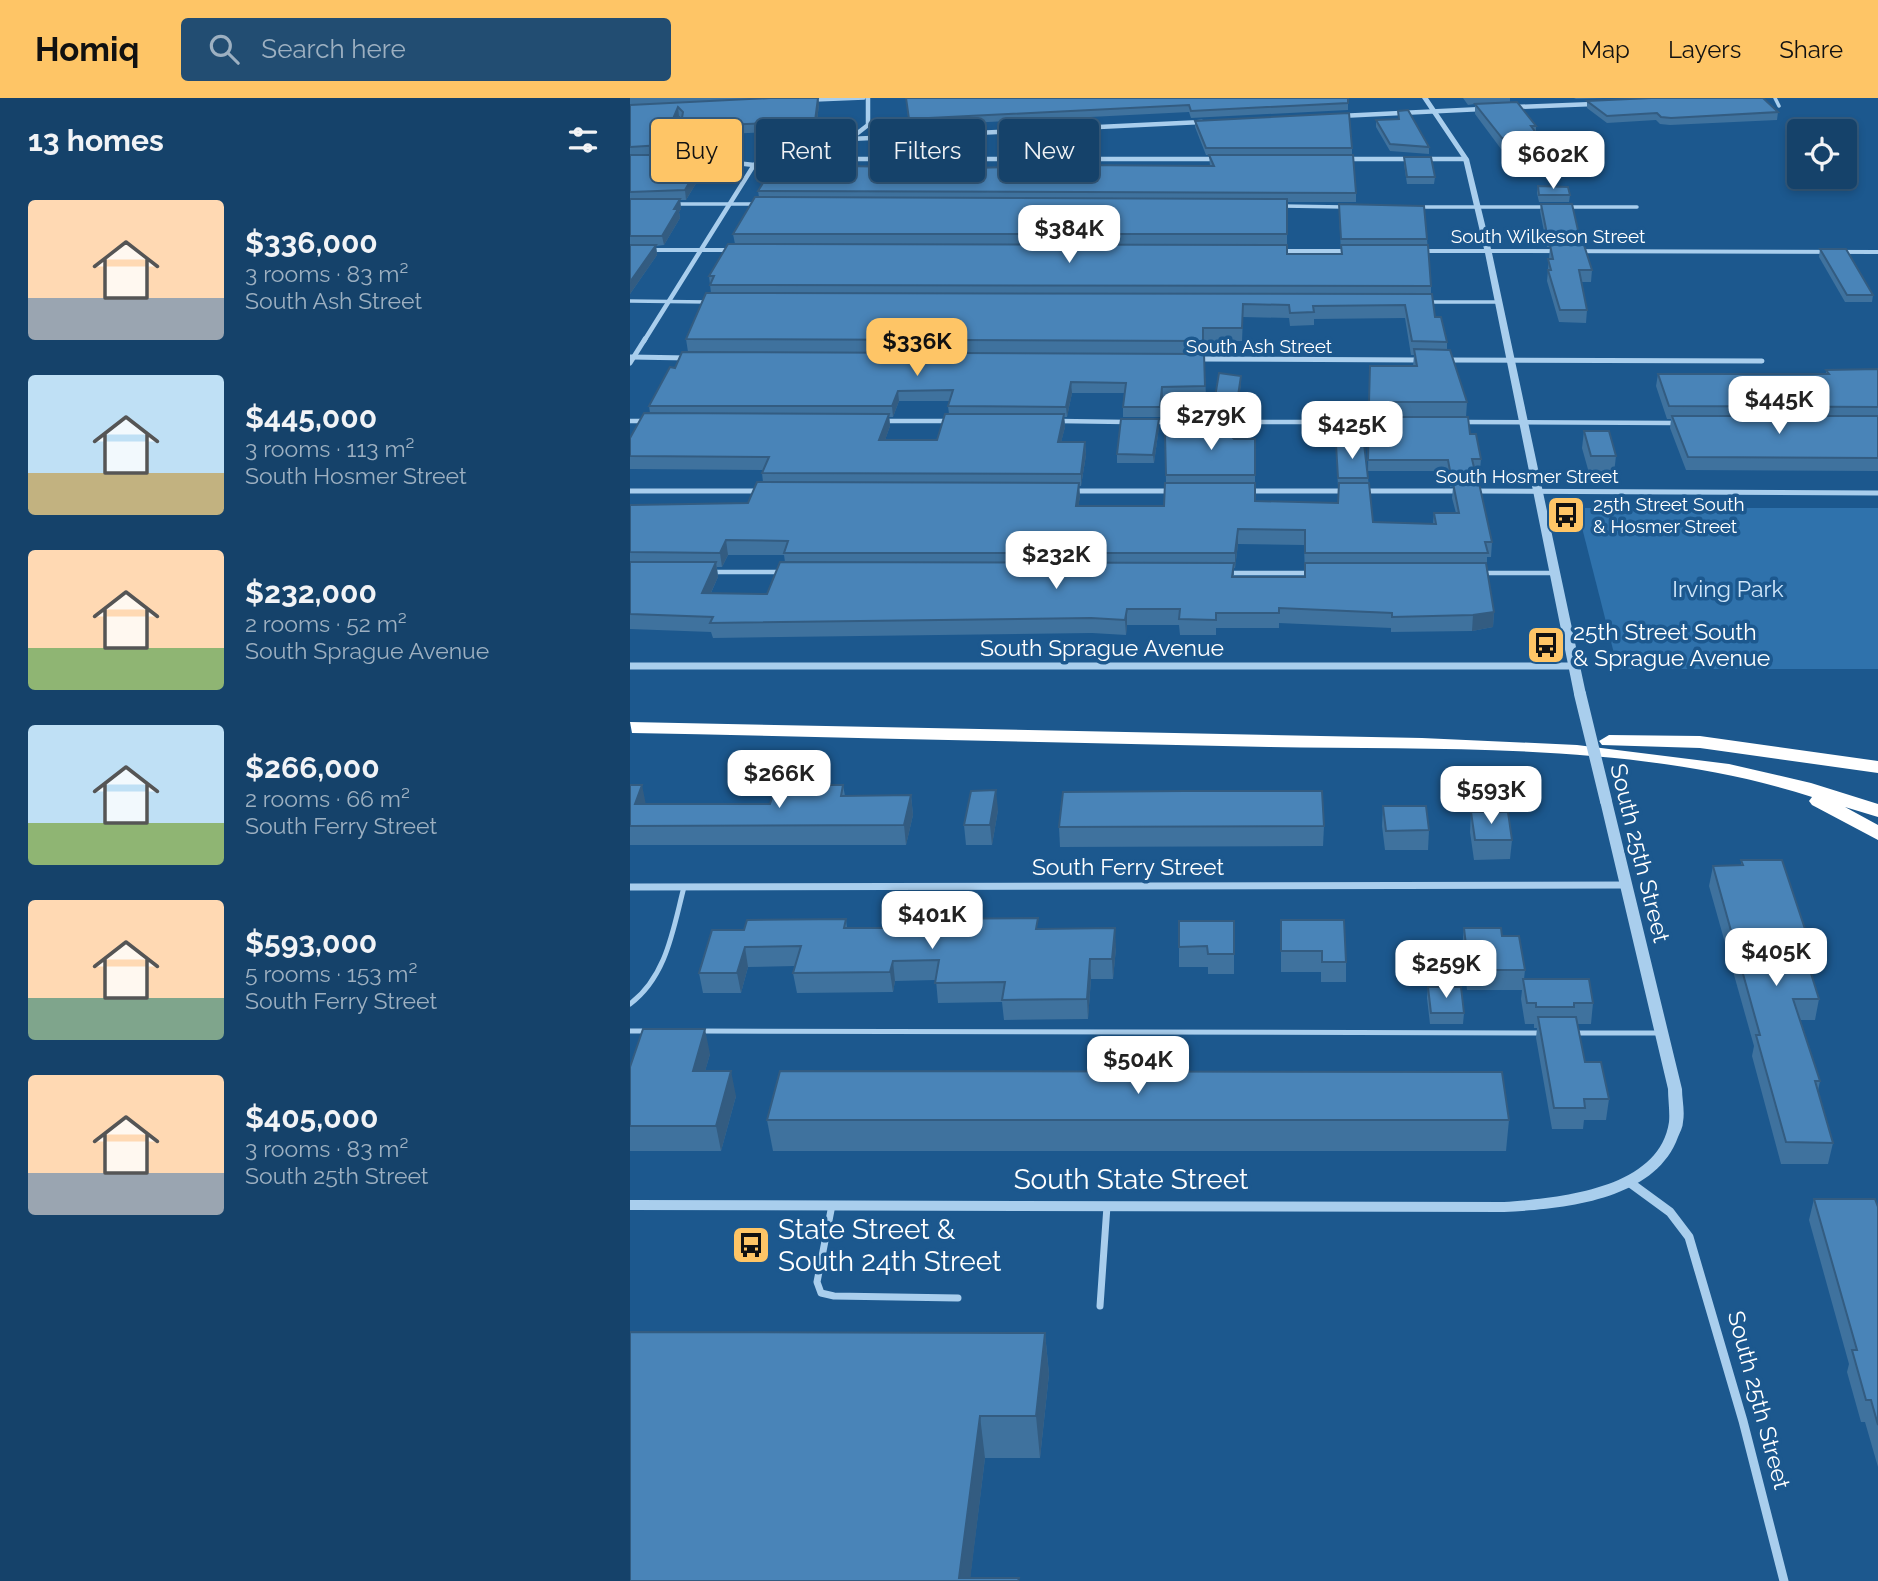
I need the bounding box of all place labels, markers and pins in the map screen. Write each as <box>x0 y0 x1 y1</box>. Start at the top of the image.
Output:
pin: $602K <box>1504 132 1602 191</box>
pin: $384K <box>1020 206 1118 265</box>
pin: $336K <box>868 318 966 378</box>
pin: $445K <box>1730 376 1828 436</box>
pin: $279K <box>1162 392 1260 452</box>
pin: $425K <box>1303 402 1401 461</box>
place label: 25th Street South & Hosmer Street <box>1593 493 1745 537</box>
bus stop icon: 25th Street South & Hosmer Street <box>1545 494 1587 536</box>
pin: $232K <box>1007 532 1105 591</box>
place label: 25th Street South & Sprague Avenue <box>1573 618 1770 671</box>
bus stop icon: 25th Street South & Sprague Avenue <box>1525 624 1567 666</box>
pin: $266K <box>730 750 828 810</box>
pin: $593K <box>1442 766 1540 826</box>
pin: $401K <box>883 892 981 951</box>
pin: $405K <box>1727 928 1825 988</box>
pin: $259K <box>1397 940 1495 1000</box>
pin: $504K <box>1089 1037 1187 1096</box>
place label: State Street & South 24th Street <box>778 1213 1002 1278</box>
bus stop icon: State Street & South 24th Street <box>730 1224 772 1266</box>

